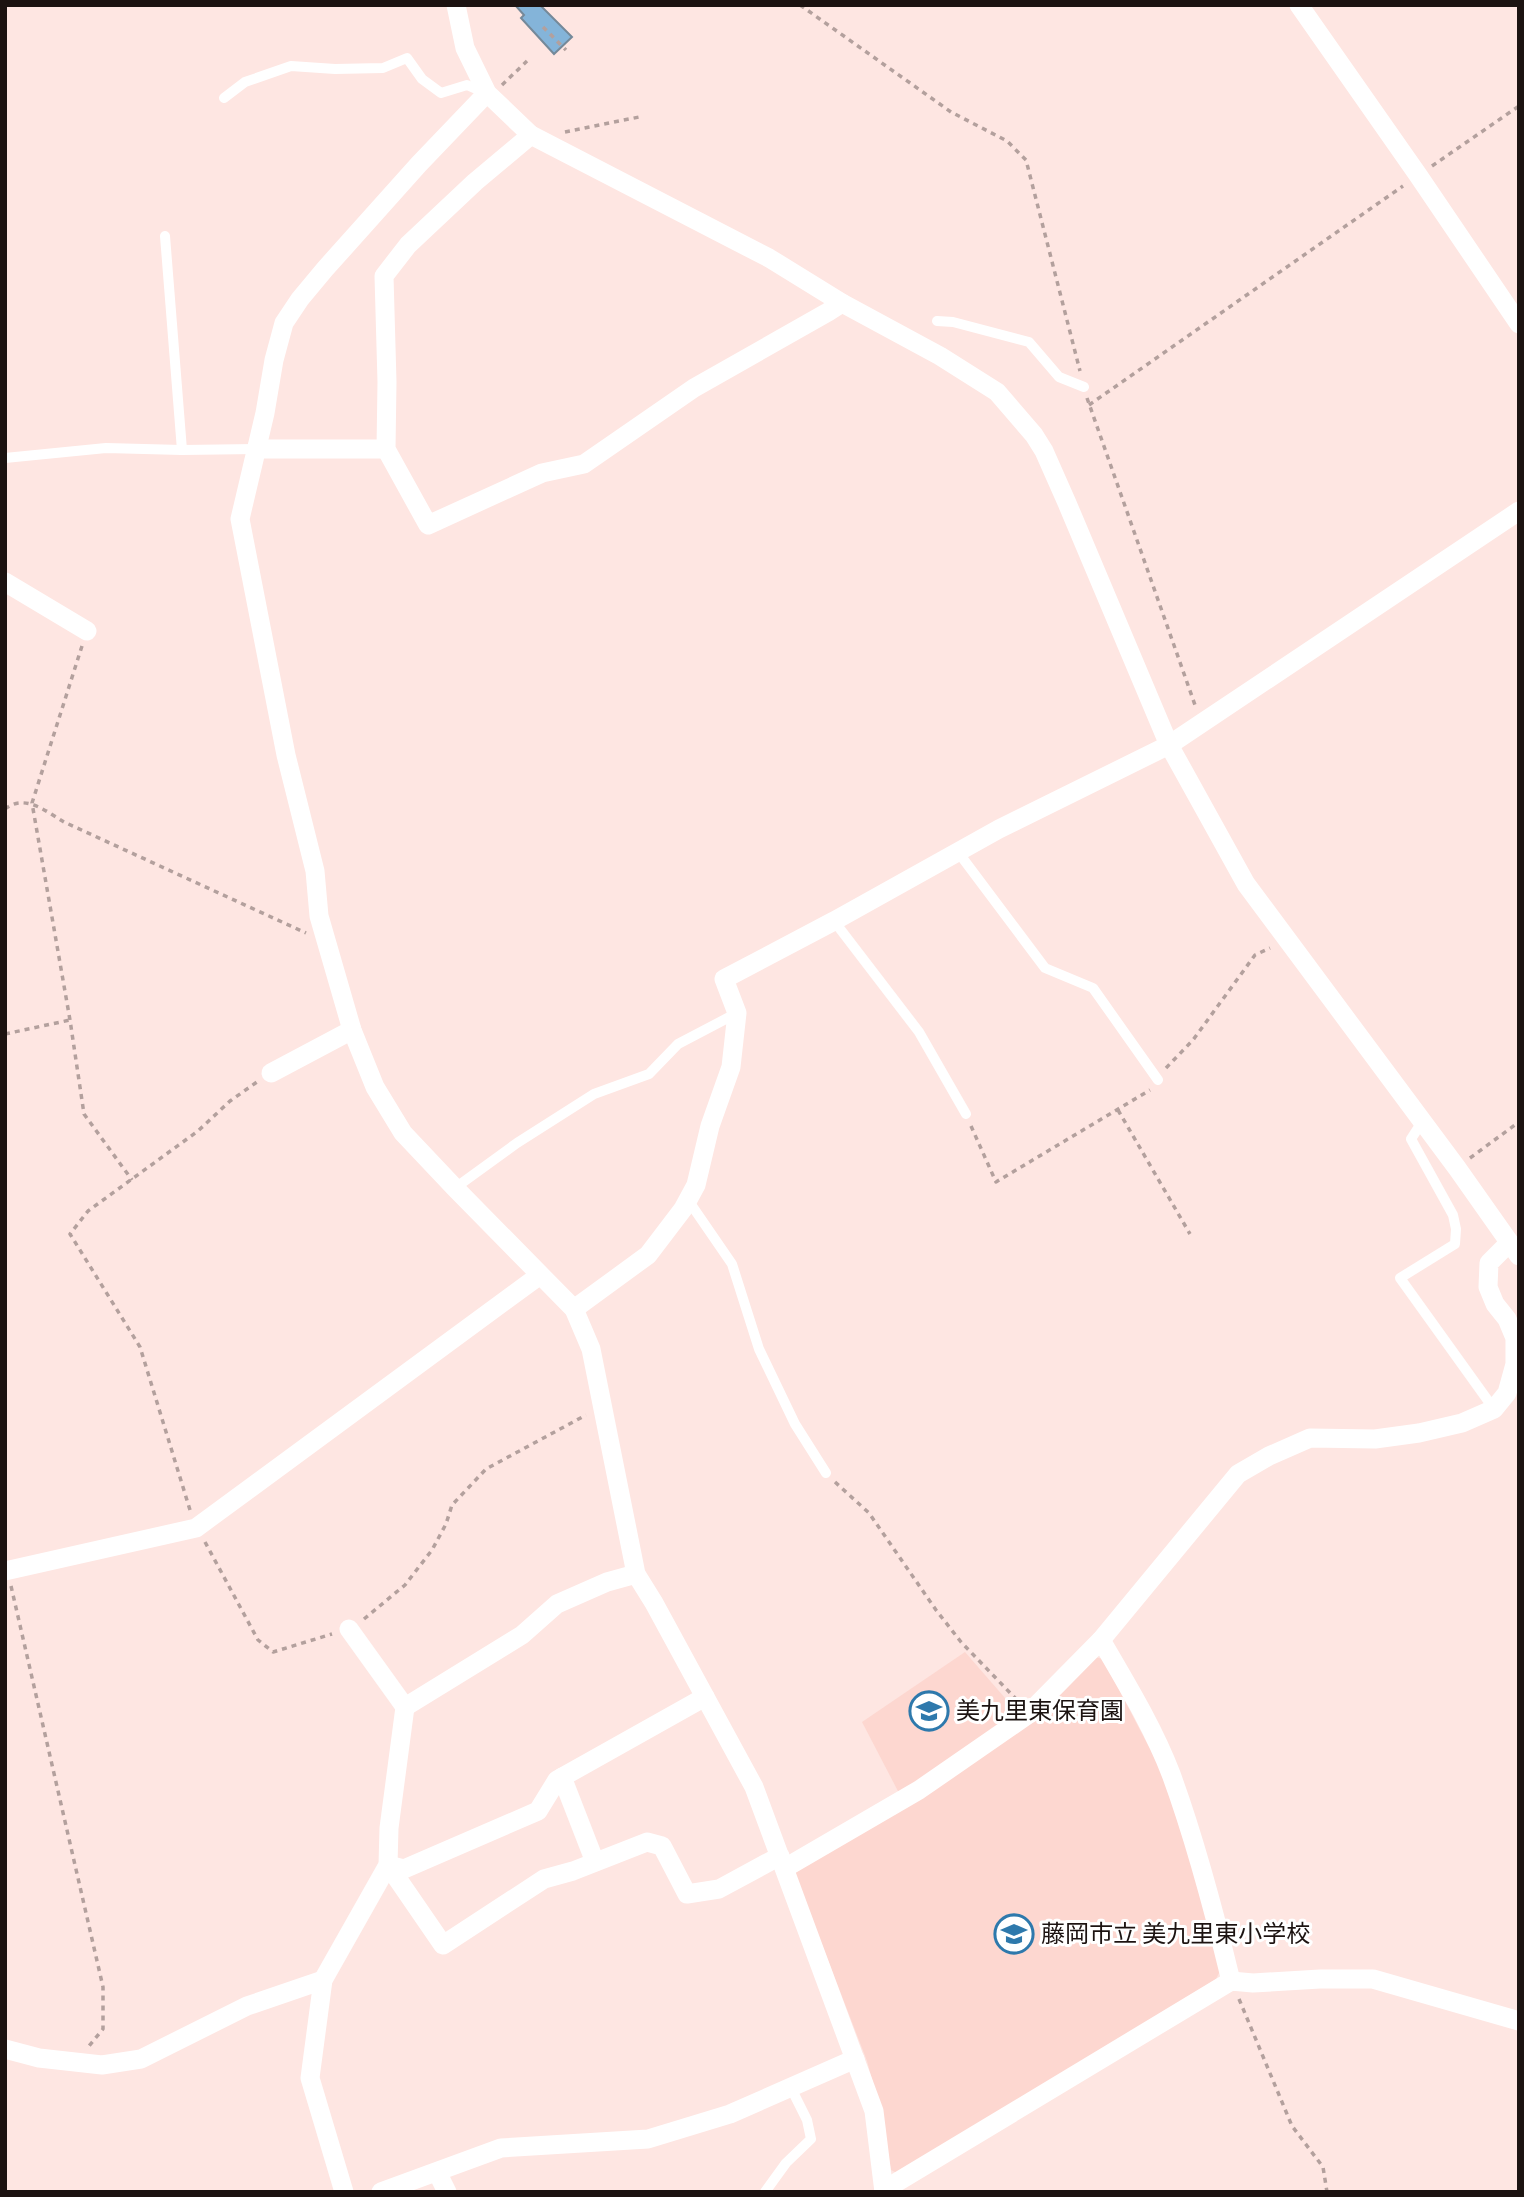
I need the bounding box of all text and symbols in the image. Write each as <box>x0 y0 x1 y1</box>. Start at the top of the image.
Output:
school or university icon: 美九里東保育園 <box>908 1690 950 1732</box>
place label: 美九里東保育園 <box>956 1696 1124 1726</box>
school or university icon: 藤岡市立 美九里東小学校 <box>993 1913 1035 1955</box>
place label: 藤岡市立 美九里東小学校 <box>1041 1919 1310 1949</box>

